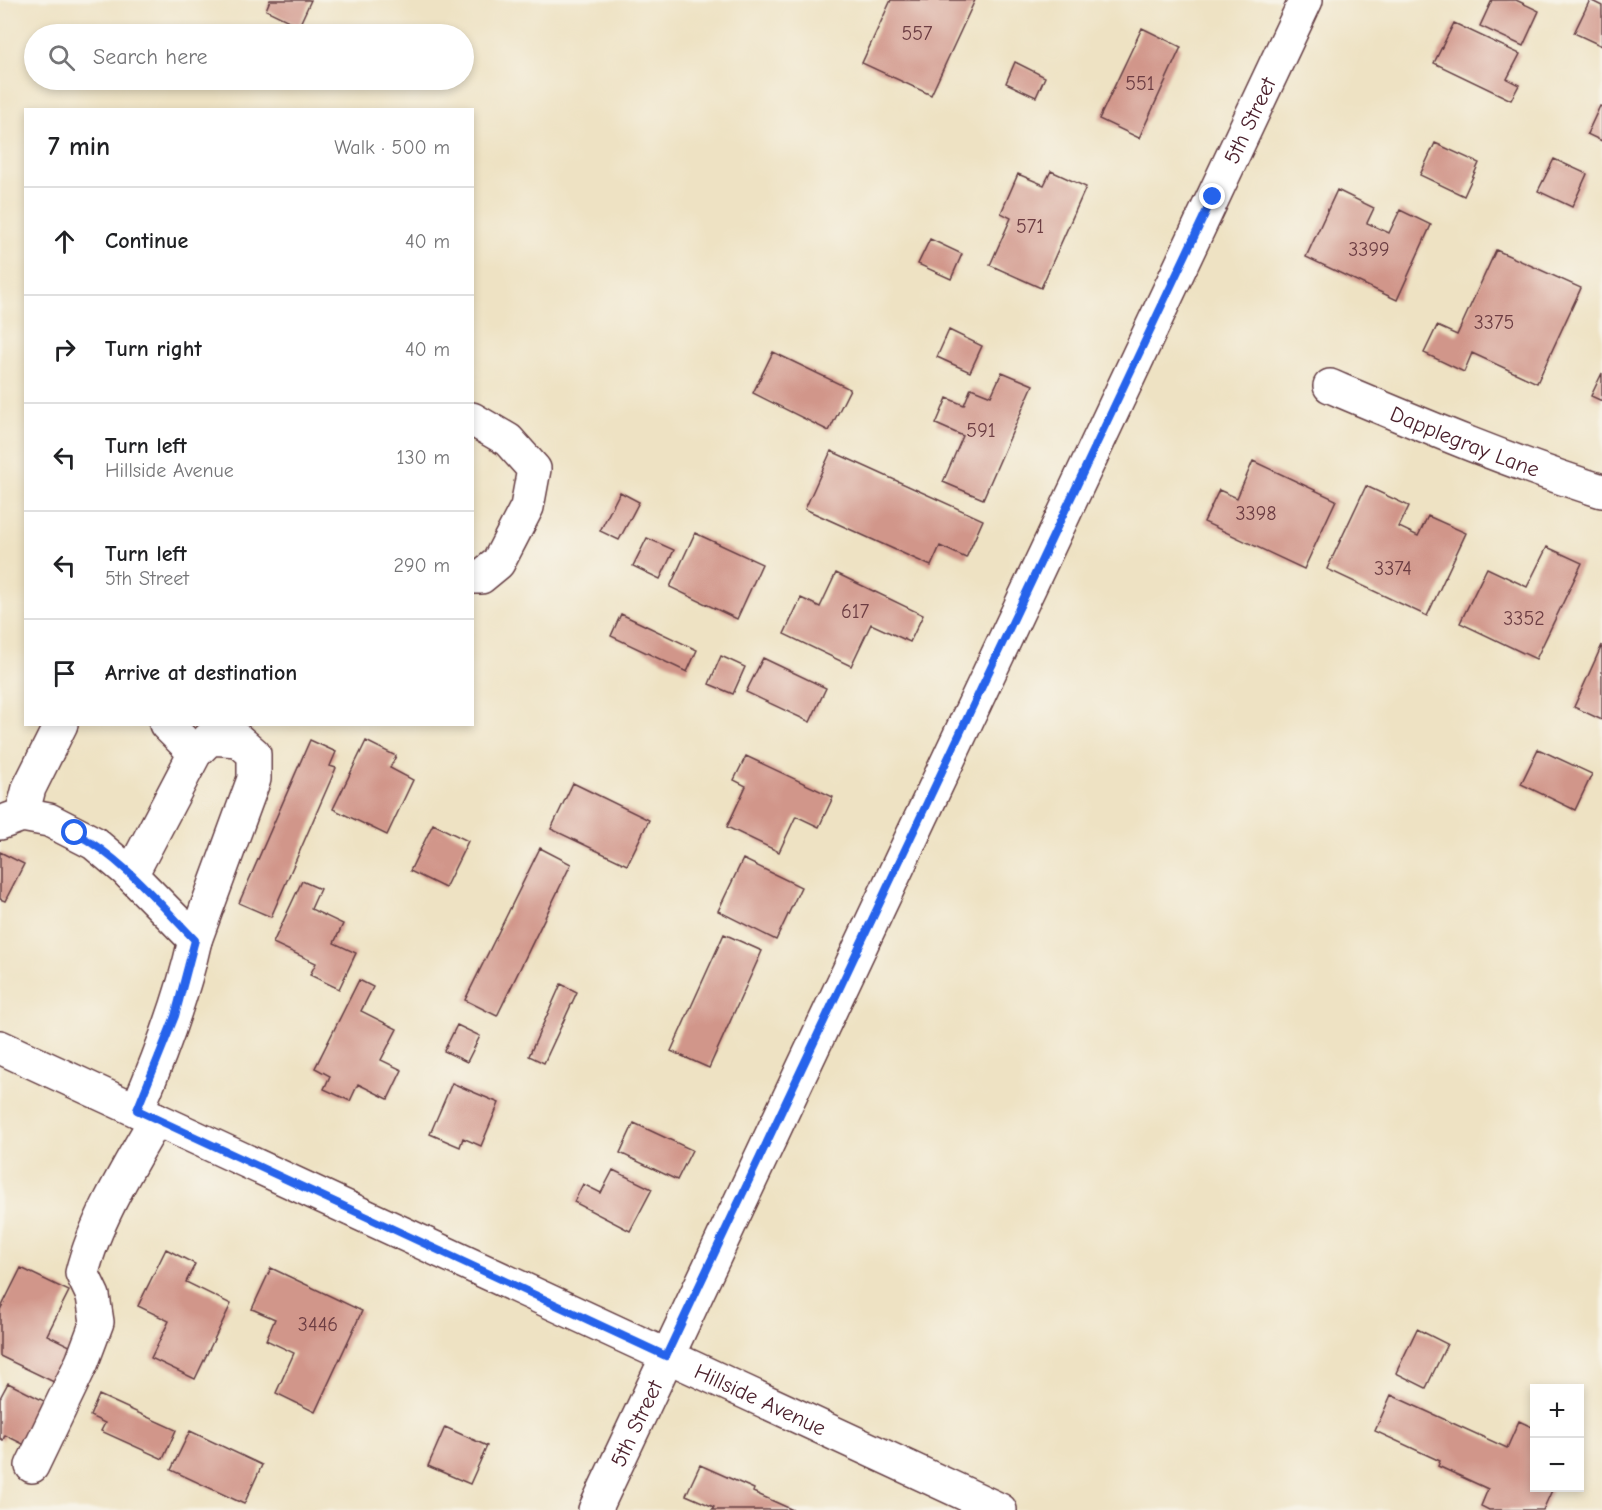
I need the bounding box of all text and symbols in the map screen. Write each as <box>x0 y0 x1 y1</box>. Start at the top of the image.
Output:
house number: 557 <box>901 22 933 45</box>
search box <box>24 24 474 90</box>
icon: search <box>45 41 78 74</box>
text: Search here <box>93 44 208 70</box>
house number: 551 <box>1125 72 1155 95</box>
street label: 5th Street <box>1219 73 1282 168</box>
text: 7 min <box>48 132 110 162</box>
text: Walk · 500 m <box>334 136 450 159</box>
route end <box>1199 183 1225 209</box>
house number: 571 <box>1016 215 1044 238</box>
icon: ahead <box>48 225 81 258</box>
text: Continue <box>105 228 188 254</box>
text: 40 m <box>405 230 450 253</box>
house number: 3399 <box>1348 238 1390 261</box>
house number: 3375 <box>1474 311 1514 334</box>
icon: right <box>48 333 81 366</box>
text: Turn right <box>105 336 202 362</box>
text: 40 m <box>405 338 450 361</box>
street label: Dapplegray Lane <box>1386 401 1543 483</box>
house number: 591 <box>966 419 996 442</box>
text: Turn left <box>105 433 187 459</box>
icon: left <box>48 441 81 474</box>
text: 130 m <box>397 446 450 469</box>
text: Hillside Avenue <box>105 459 234 482</box>
house number: 3398 <box>1235 502 1277 525</box>
text: Turn left <box>105 541 187 567</box>
icon: left <box>48 549 81 582</box>
text: 290 m <box>394 554 450 577</box>
house number: 3374 <box>1374 557 1412 580</box>
text: 5th Street <box>105 567 189 590</box>
house number: 617 <box>841 600 870 623</box>
house number: 3352 <box>1503 607 1545 630</box>
icon: arrive <box>48 657 81 690</box>
text: Arrive at destination <box>105 660 297 686</box>
route start <box>61 819 87 845</box>
house number: 3446 <box>298 1313 338 1336</box>
street label: Hillside Avenue <box>690 1358 830 1442</box>
street label: 5th Street <box>605 1376 669 1471</box>
map controls <box>1530 1384 1584 1492</box>
button: + <box>1530 1384 1584 1438</box>
button: − <box>1530 1438 1584 1492</box>

